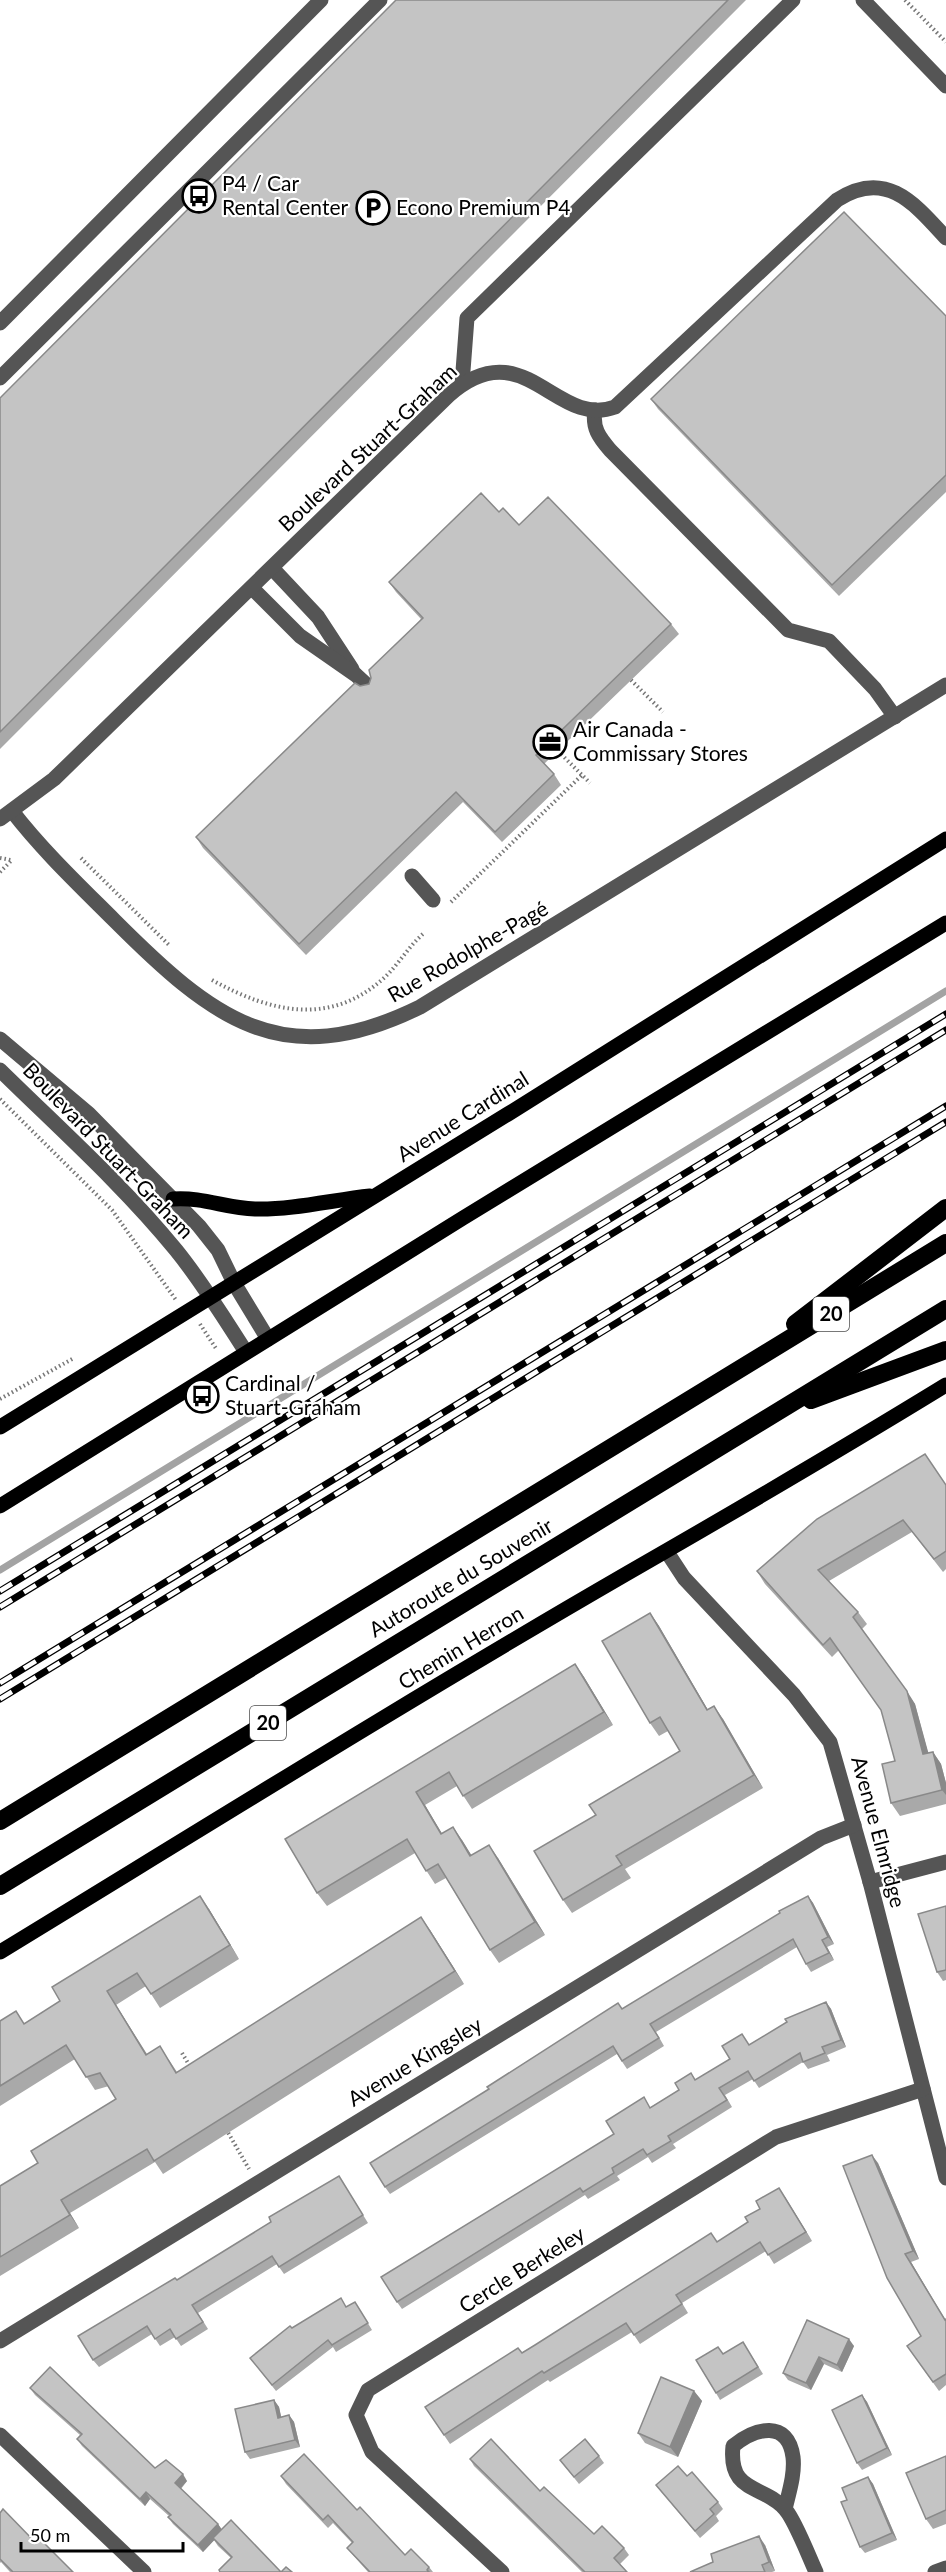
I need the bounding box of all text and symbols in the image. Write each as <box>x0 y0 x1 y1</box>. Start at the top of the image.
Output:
place label: P4 / Car Rental Center <box>222 170 348 219</box>
bus stop icon: P4 / Car Rental Center <box>181 178 217 214</box>
parking icon: Econo Premium P4 <box>355 190 391 226</box>
place label: Econo Premium P4 <box>396 194 571 219</box>
street label: Boulevard Stuart-Graham <box>273 358 461 536</box>
place label: Air Canada - Commissary Stores <box>573 716 748 765</box>
office icon: Air Canada - Commissary Stores <box>532 724 568 760</box>
street label: Rue Rodolphe-Pagé <box>383 895 552 1007</box>
street label: Boulevard Stuart-Graham <box>19 1057 199 1243</box>
street label: Avenue Cardinal <box>392 1065 533 1166</box>
road number: 20 <box>813 1297 849 1331</box>
place label: Cardinal / Stuart-Graham <box>225 1370 361 1419</box>
bus stop icon: Cardinal / Stuart-Graham <box>184 1378 220 1414</box>
street label: Autoroute du Souvenir <box>364 1512 557 1641</box>
street label: Chemin Herron <box>393 1600 527 1694</box>
road number: 20 <box>250 1706 286 1740</box>
street label: Avenue Elmridge <box>847 1753 912 1910</box>
street label: Avenue Kingsley <box>343 2011 486 2111</box>
street label: Cercle Berkeley <box>454 2220 589 2317</box>
scale bar <box>21 2515 183 2553</box>
text: 50 m <box>30 2524 70 2546</box>

